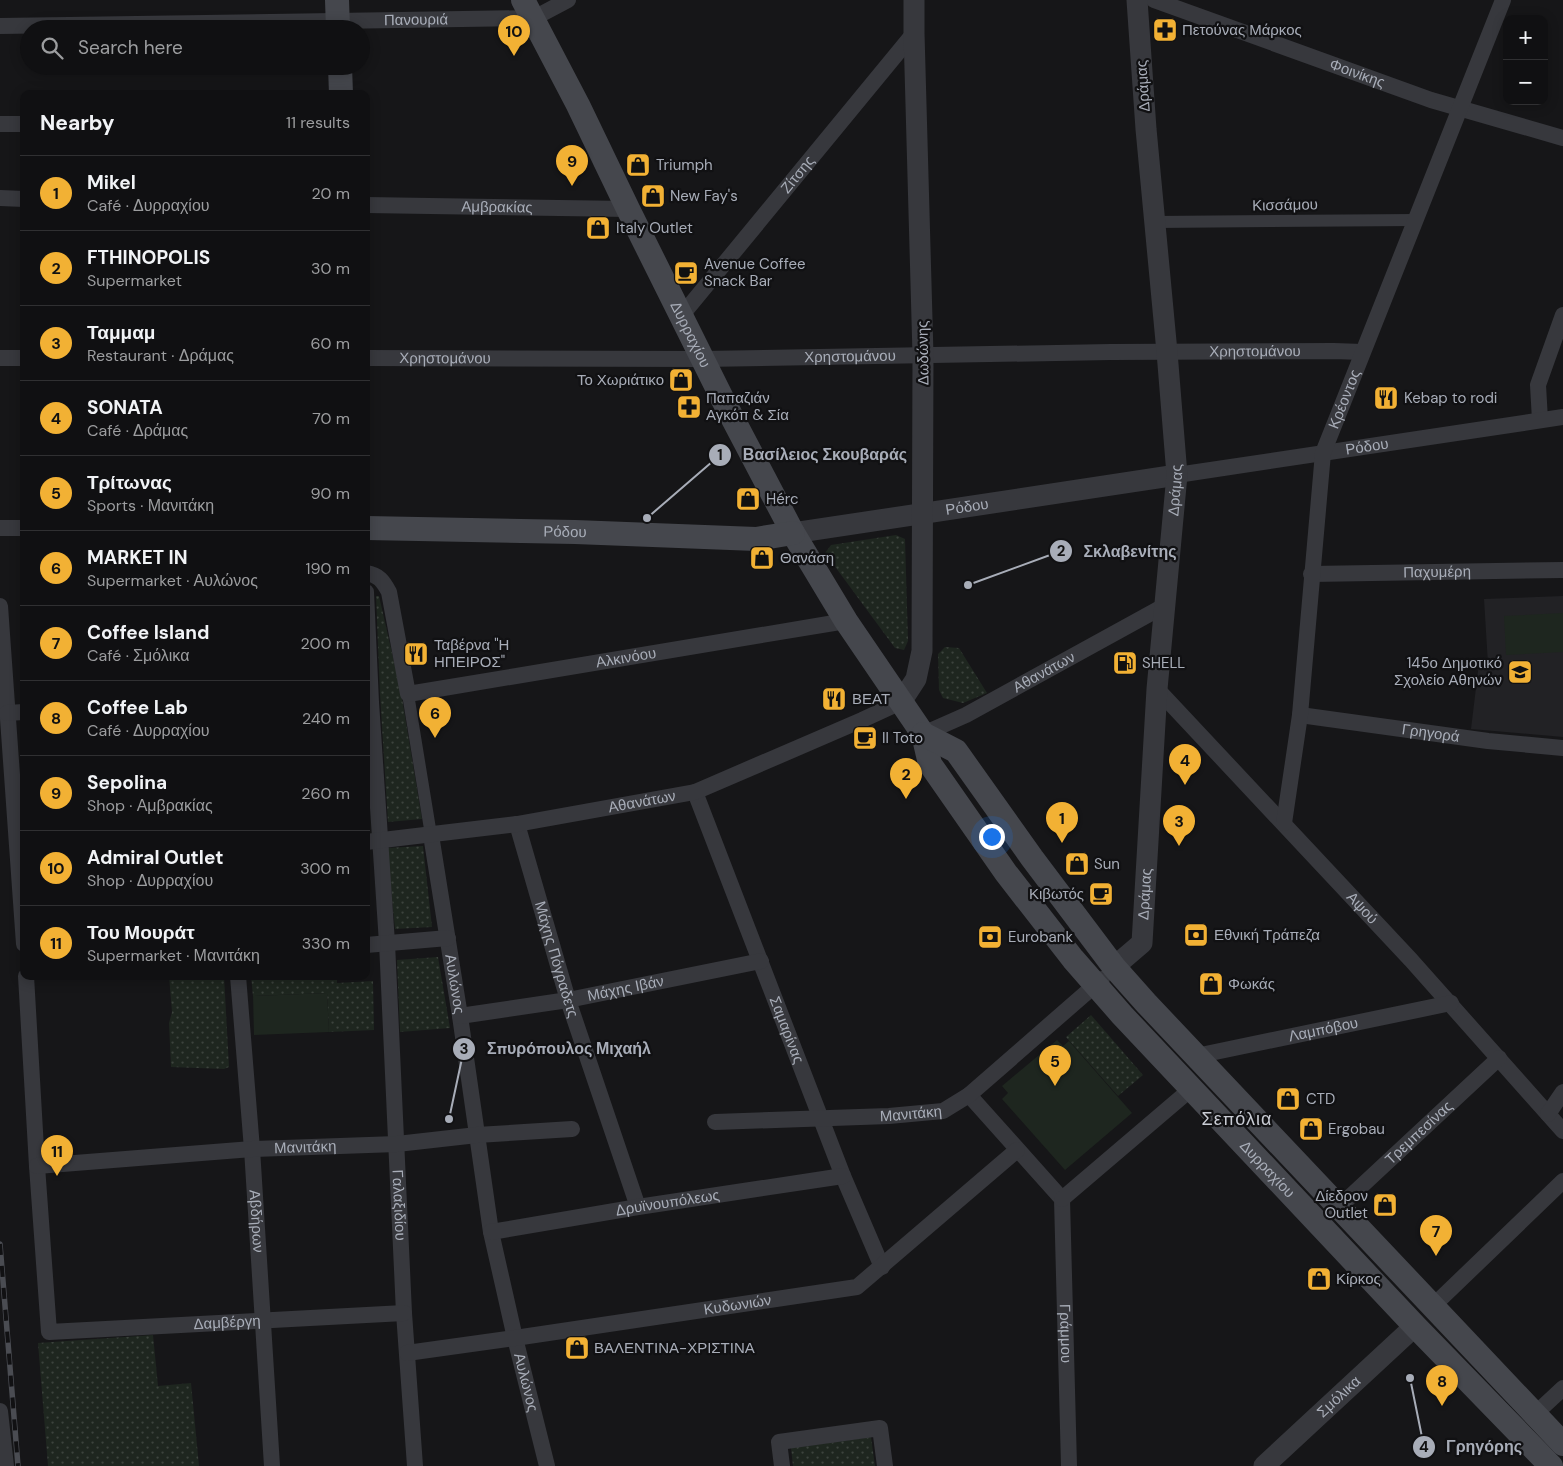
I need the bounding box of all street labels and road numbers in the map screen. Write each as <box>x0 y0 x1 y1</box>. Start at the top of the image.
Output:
street label: Πανουριά <box>384 9 448 30</box>
street label: Φοινίκης <box>1327 54 1388 93</box>
street label: Δράμας <box>1131 59 1155 113</box>
street label: Ζίτσης <box>776 151 819 197</box>
street label: Κισσάμου <box>1252 194 1318 216</box>
street label: Αμβρακίας <box>461 196 533 218</box>
street label: Δυρραχίου <box>665 298 715 371</box>
street label: Δωδώνης <box>912 320 934 386</box>
street label: Χρηστομάνου <box>1209 341 1301 362</box>
street label: Χρηστομάνου <box>804 346 896 367</box>
street label: Χρηστομάνου <box>399 348 491 368</box>
street label: Κρέοντος <box>1324 367 1365 432</box>
street label: Ρόδου <box>1344 433 1390 460</box>
street label: Δράμας <box>1163 464 1187 517</box>
street label: Ρόδου <box>944 494 990 520</box>
street label: Ρόδου <box>543 521 587 542</box>
street label: Παχυμέρη <box>1403 561 1471 583</box>
street label: Αλκινόου <box>594 643 658 673</box>
street label: Αθανάτων <box>1009 647 1079 697</box>
street label: Γρηγορά <box>1401 719 1461 747</box>
street label: Αθανάτων <box>607 786 677 817</box>
street label: Δράμας <box>1133 868 1156 920</box>
street label: Αψού <box>1342 887 1382 928</box>
street label: Μάχης Πόγραδετς <box>530 899 583 1020</box>
street label: Αυλώνος <box>440 953 470 1015</box>
street label: Μάχης Ιβάν <box>586 971 666 1006</box>
street label: Σαμαρίνας <box>765 993 809 1066</box>
street label: Λαμπόβου <box>1287 1013 1360 1047</box>
street label: Τρεμπεσίνας <box>1381 1096 1457 1169</box>
street label: Μανιτάκη <box>879 1101 943 1126</box>
street label: Μανιτάκη <box>274 1136 337 1158</box>
street label: Δυρραχίου <box>1235 1136 1299 1202</box>
street label: Γαλαξιδίου <box>387 1169 411 1241</box>
street label: Δρυϊνουπόλεως <box>614 1185 721 1221</box>
street label: Αβδήρων <box>245 1189 269 1253</box>
street label: Κυδωνιών <box>702 1290 773 1320</box>
street label: Γράμμου <box>1055 1304 1076 1363</box>
street label: Δαμβέργη <box>193 1311 261 1334</box>
street label: Αυλώνος <box>509 1351 543 1414</box>
street label: Σμόλικα <box>1313 1371 1365 1422</box>

